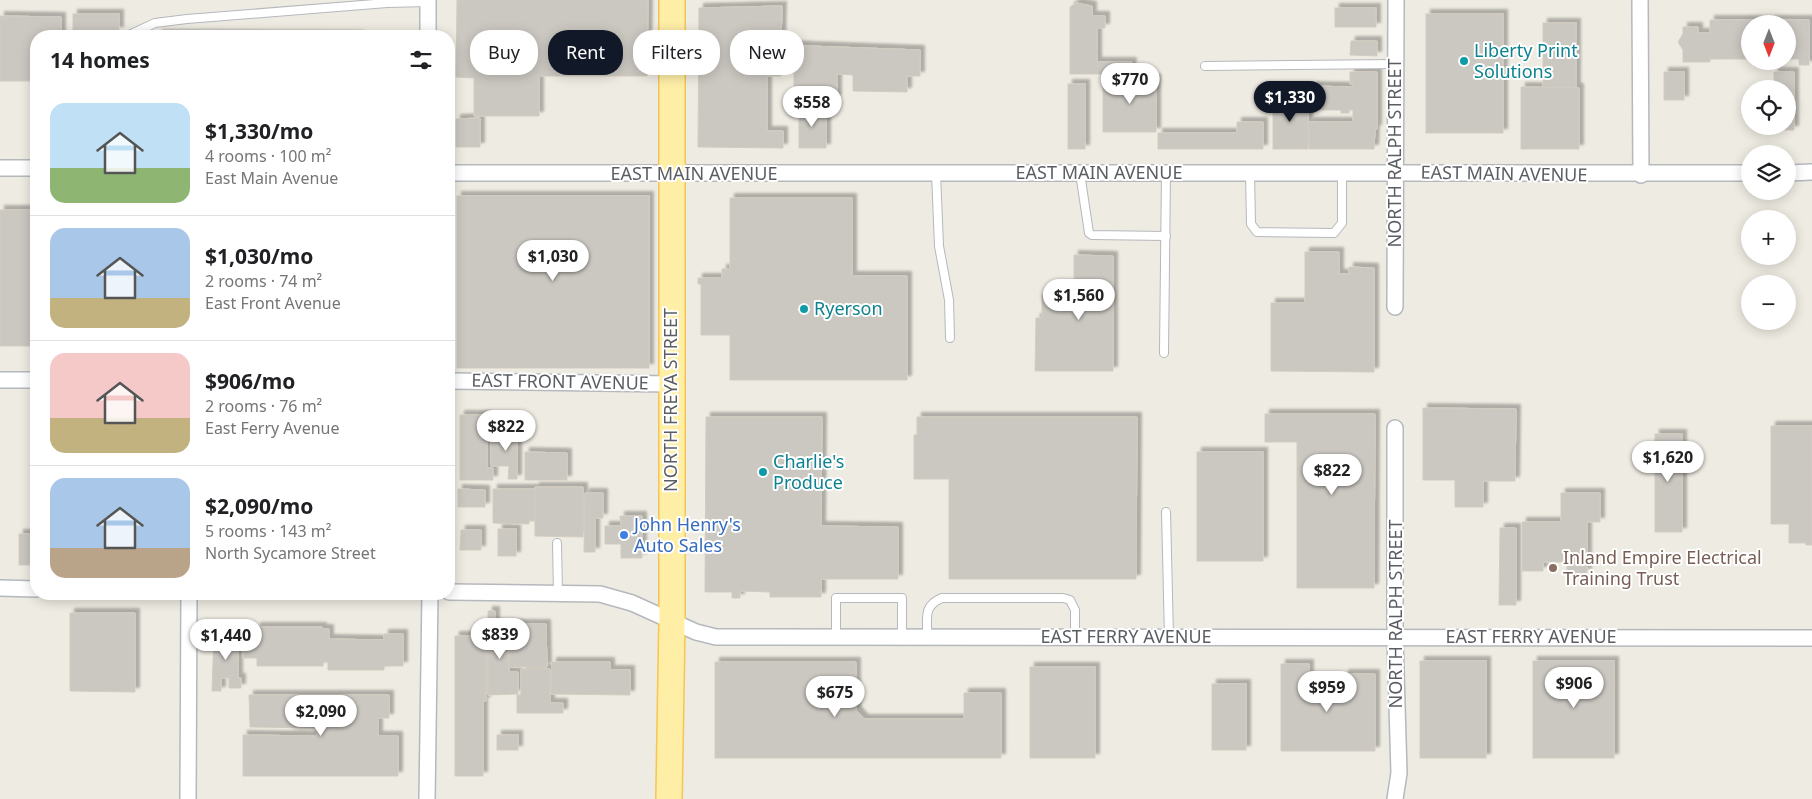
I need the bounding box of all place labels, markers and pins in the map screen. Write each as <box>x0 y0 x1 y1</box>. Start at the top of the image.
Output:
place label: Liberty Print Solutions <box>1474 38 1578 83</box>
marker: Liberty Print Solutions <box>1458 55 1470 67</box>
pin: $770 <box>1100 62 1160 105</box>
pin: $1,330 <box>1249 80 1331 123</box>
pin: $558 <box>782 86 842 128</box>
pin: $1,030 <box>512 240 594 282</box>
pin: $1,560 <box>1038 278 1120 321</box>
place label: Ryerson <box>814 296 883 320</box>
marker: Ryerson <box>798 303 810 315</box>
pin: $822 <box>476 410 536 452</box>
pin: $1,620 <box>1627 440 1709 483</box>
place label: Charlie's Produce <box>773 449 844 494</box>
pin: $822 <box>1302 454 1362 496</box>
marker: Charlie's Produce <box>757 466 769 478</box>
place label: John Henry's Auto Sales <box>632 512 741 557</box>
marker: John Henry's Auto Sales <box>618 529 630 541</box>
place label: Inland Empire Electrical Training Trust <box>1563 545 1762 590</box>
marker: Inland Empire Electrical Training Trust <box>1547 562 1559 574</box>
pin: $1,440 <box>185 618 267 661</box>
pin: $839 <box>470 618 530 660</box>
pin: $906 <box>1544 666 1604 709</box>
pin: $959 <box>1297 670 1357 713</box>
pin: $675 <box>805 676 865 718</box>
pin: $2,090 <box>280 694 362 737</box>

